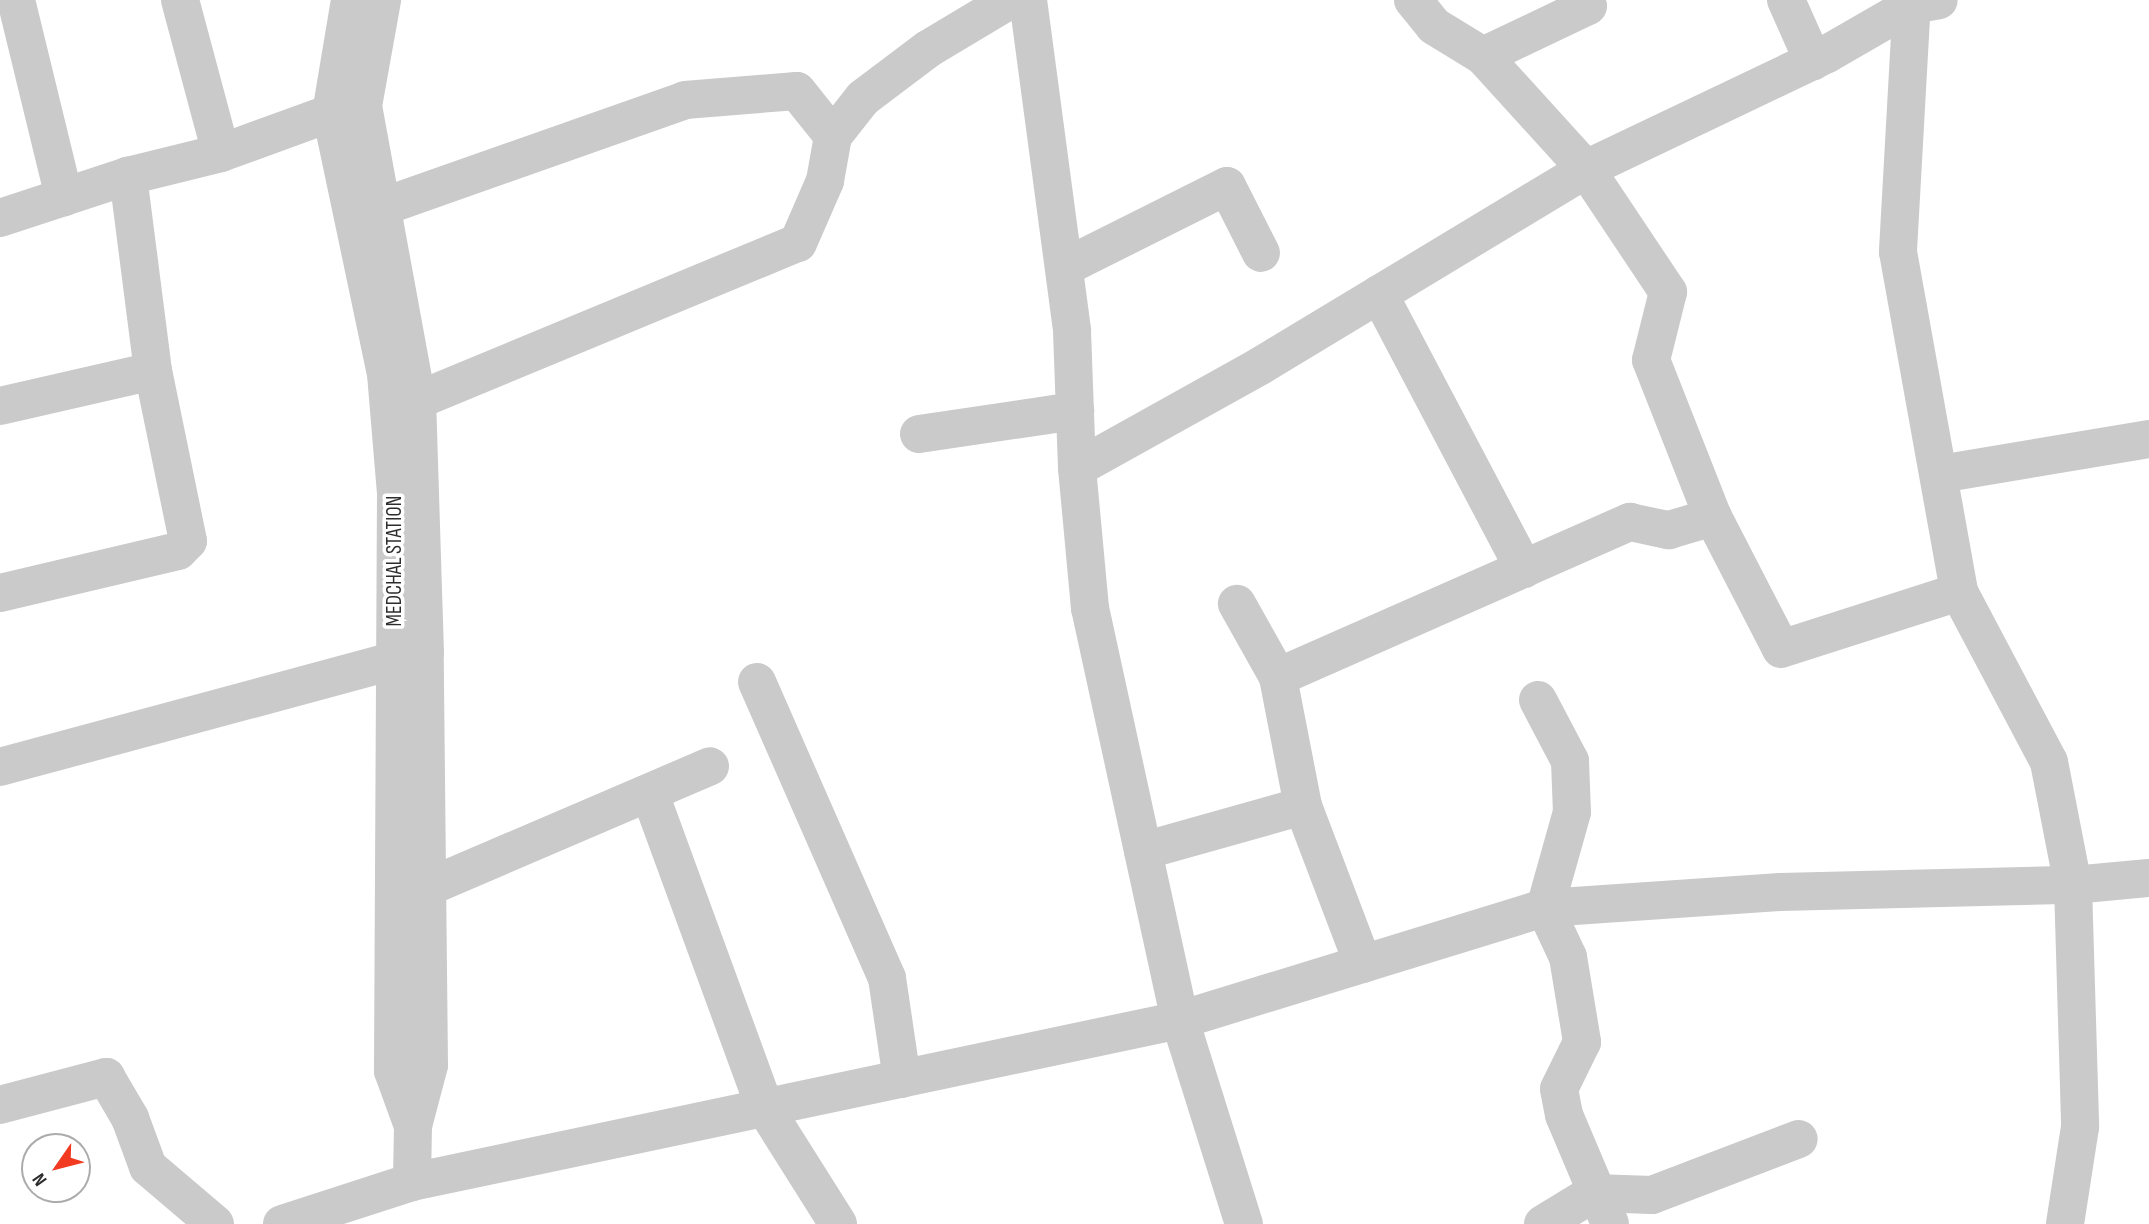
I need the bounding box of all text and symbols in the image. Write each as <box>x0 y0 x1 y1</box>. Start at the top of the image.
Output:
street label: MEDCHAL STATION <box>382 496 408 626</box>
north arrow <box>21 1133 91 1203</box>
text: N <box>28 1168 52 1190</box>

